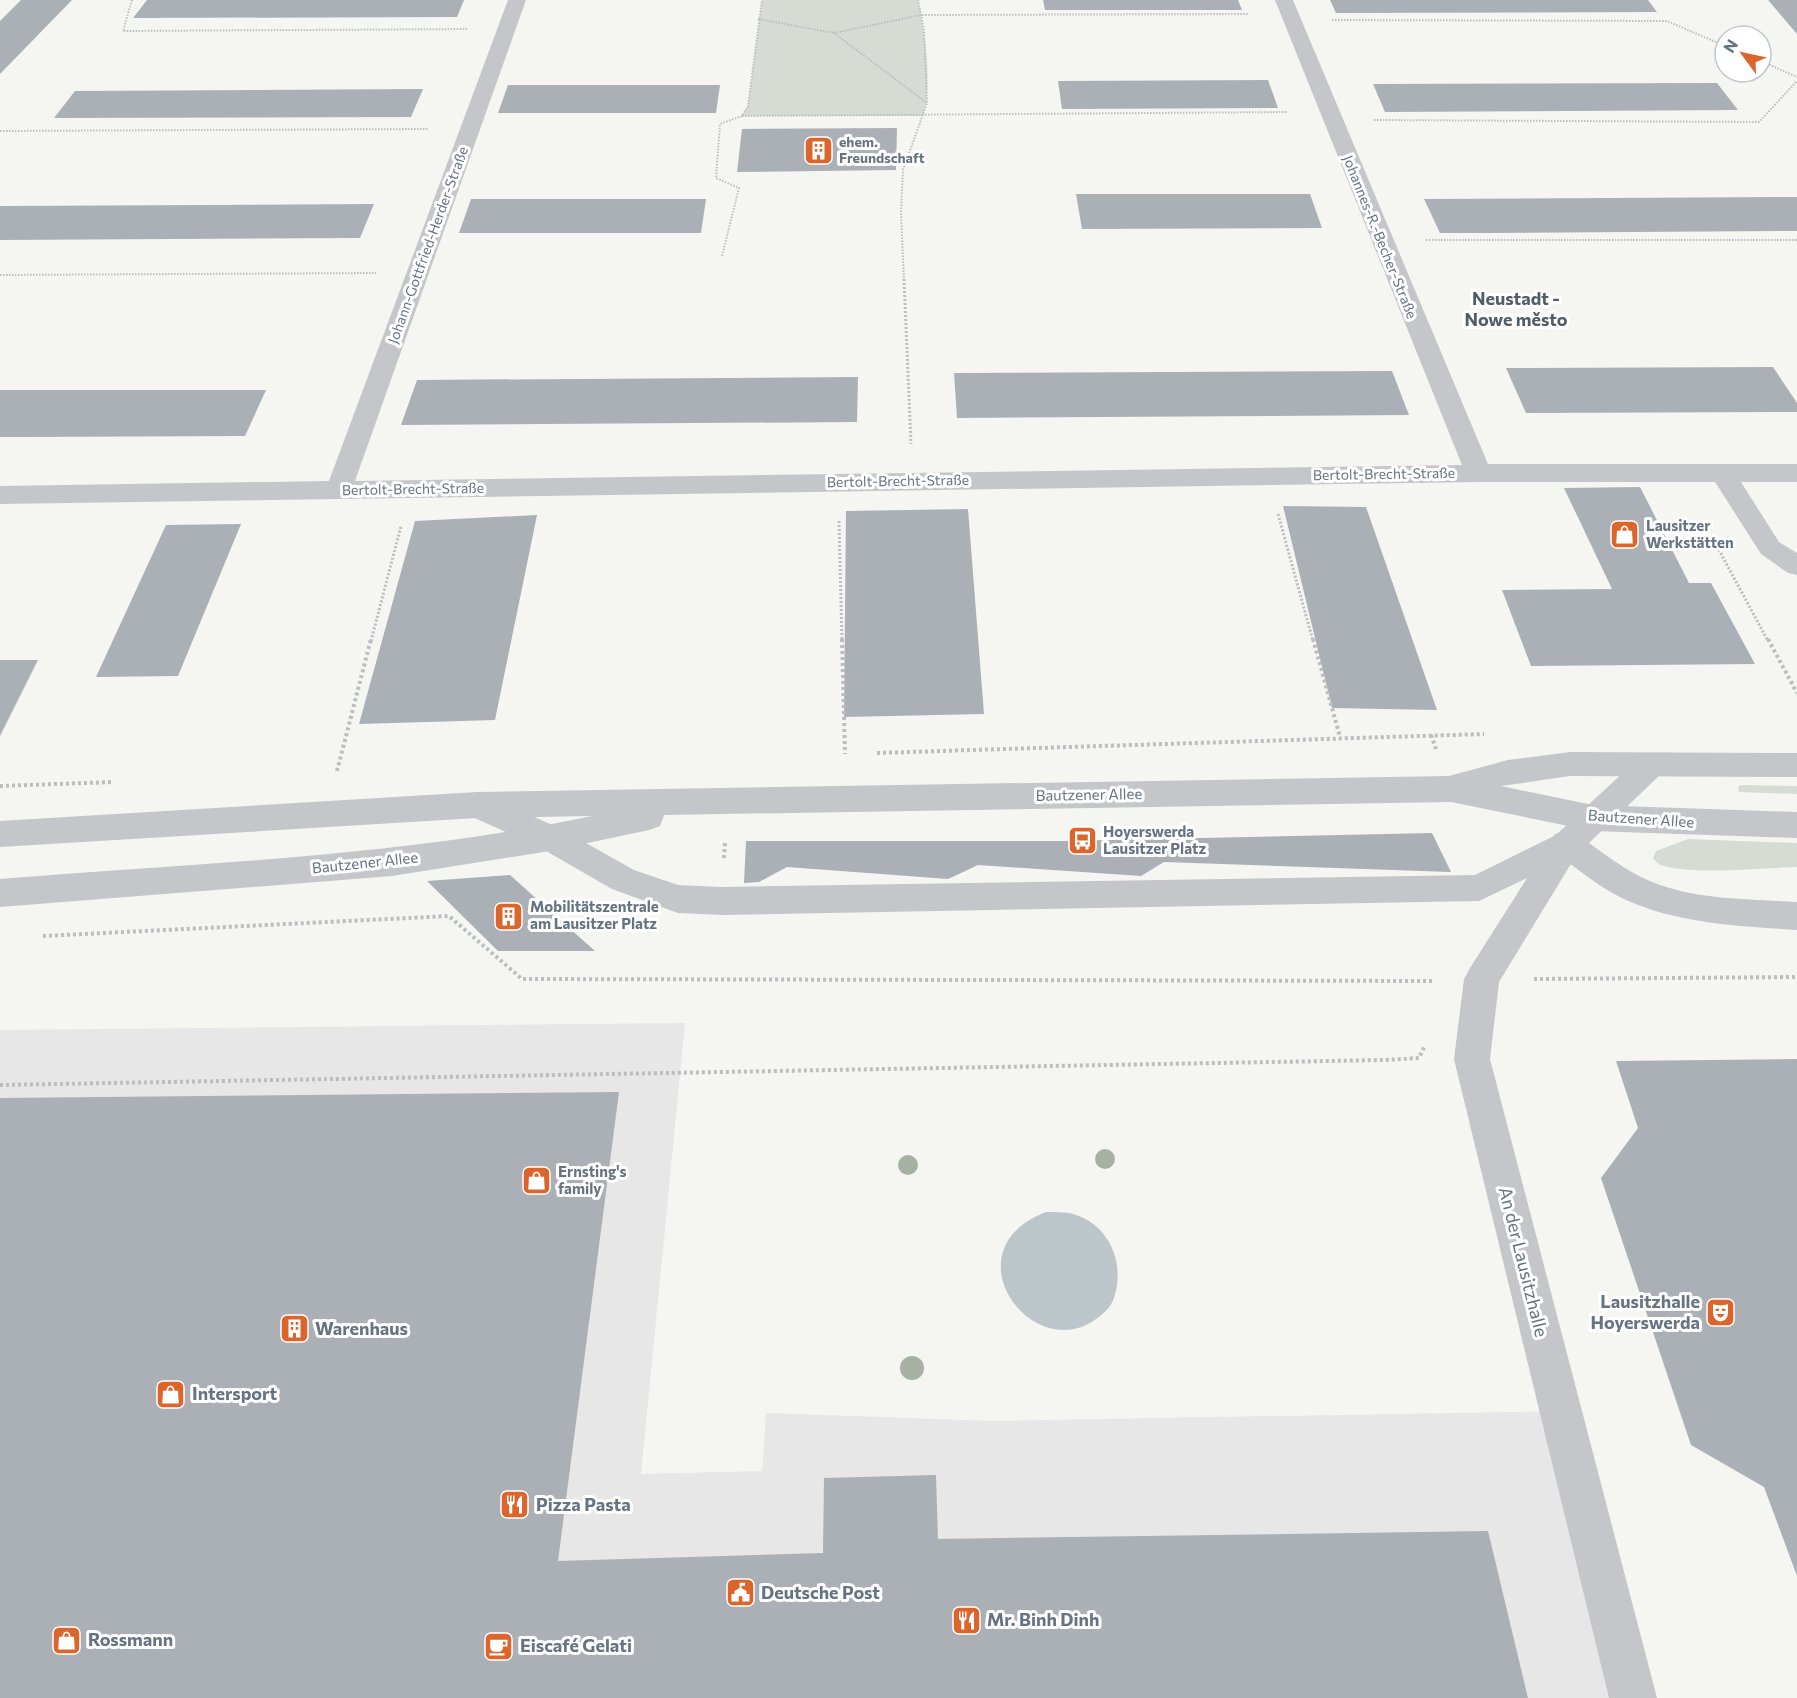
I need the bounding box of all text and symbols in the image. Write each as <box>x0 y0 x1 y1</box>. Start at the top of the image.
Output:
north arrow <box>1713 24 1773 84</box>
text: N <box>1719 35 1741 56</box>
place label: ehem. Freundschaft <box>839 133 925 166</box>
building icon: ehem. Freundschaft <box>802 134 834 166</box>
street label: Johann-Gottfried-Herder-Straße <box>384 144 471 346</box>
street label: Johannes-R.-Becher-Straße <box>1340 153 1421 321</box>
district label: Neustadt - Nowe město <box>1464 287 1568 330</box>
street label: Bertolt-Brecht-Straße <box>1313 464 1455 483</box>
street label: Bertolt-Brecht-Straße <box>827 471 969 490</box>
street label: Bertolt-Brecht-Straße <box>342 479 484 498</box>
place label: Lausitzer Werkstätten <box>1646 516 1734 551</box>
shop icon: Lausitzer Werkstätten <box>1609 519 1641 551</box>
street label: Bautzener Allee <box>1036 784 1142 804</box>
street label: Bautzener Allee <box>1587 805 1695 831</box>
place label: Hoyerswerda Lausitzer Platz <box>1103 822 1206 857</box>
bus stop icon: Hoyerswerda Lausitzer Platz <box>1066 825 1098 857</box>
street label: Bautzener Allee <box>311 847 419 877</box>
place label: Mobilitätszentrale am Lausitzer Platz <box>530 897 659 932</box>
building icon: Mobilitätszentrale am Lausitzer Platz <box>493 900 525 932</box>
place label: Ernsting's family <box>558 1162 627 1197</box>
shop icon: Ernsting's family <box>521 1165 553 1197</box>
street label: An der Lausitzhalle <box>1495 1184 1553 1339</box>
place label: Lausitzhalle Hoyerswerda <box>1591 1290 1700 1333</box>
theatre icon: Lausitzhalle Hoyerswerda <box>1705 1296 1737 1328</box>
building icon: Warenhaus <box>278 1313 310 1345</box>
place label: Warenhaus <box>315 1317 408 1339</box>
shop icon: Intersport <box>155 1378 187 1410</box>
place label: Intersport <box>192 1382 277 1404</box>
restaurant icon: Pizza Pasta <box>499 1489 531 1521</box>
place label: Pizza Pasta <box>536 1493 631 1515</box>
public building icon: Deutsche Post <box>724 1577 756 1609</box>
place label: Deutsche Post <box>761 1581 880 1603</box>
restaurant icon: Mr. Binh Dinh <box>950 1604 982 1636</box>
place label: Mr. Binh Dinh <box>987 1608 1099 1630</box>
shop icon: Rossmann <box>51 1624 83 1656</box>
place label: Rossmann <box>88 1628 173 1650</box>
cafe icon: Eiscafé Gelati <box>483 1630 515 1662</box>
place label: Eiscafé Gelati <box>520 1634 632 1656</box>

